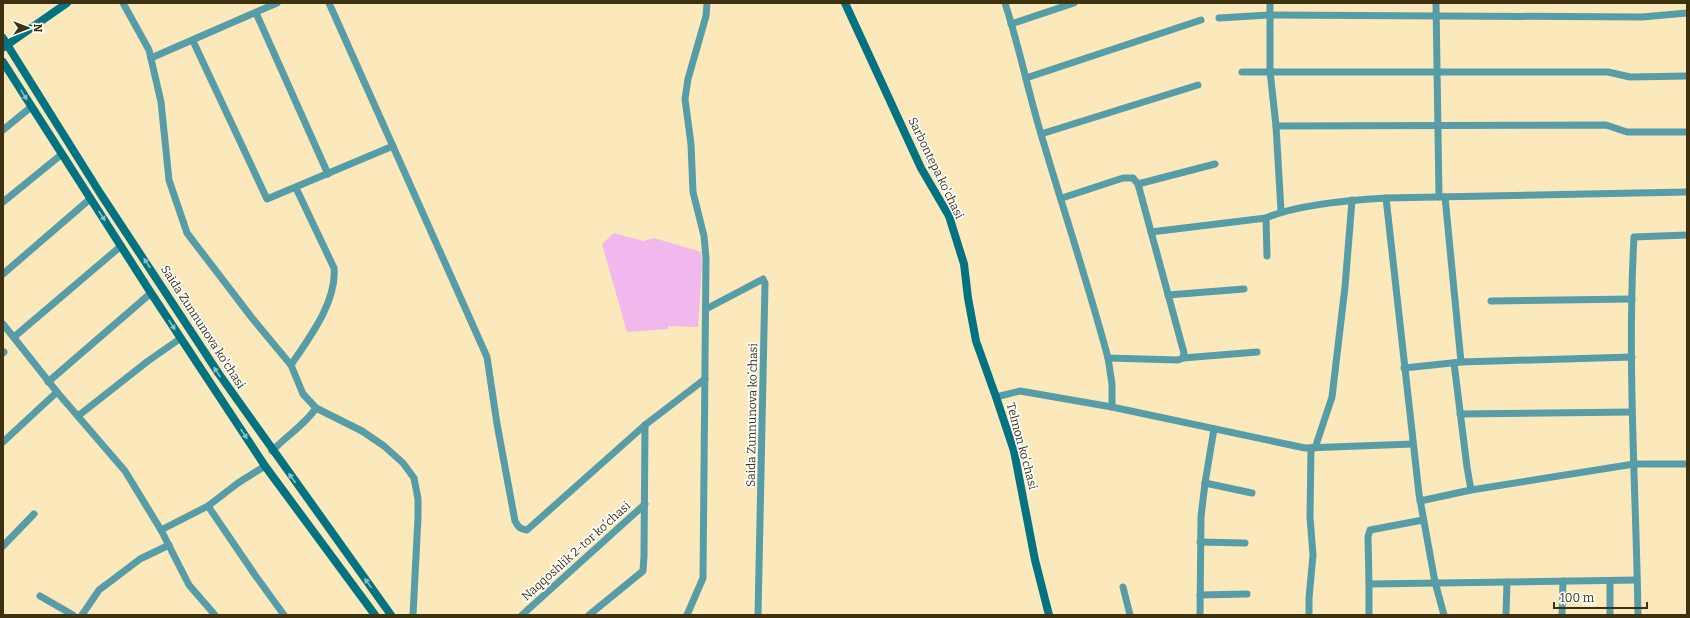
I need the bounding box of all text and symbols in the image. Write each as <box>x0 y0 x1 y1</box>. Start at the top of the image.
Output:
north arrow <box>8 8 48 48</box>
text: N <box>31 24 44 33</box>
one-way arrow <box>20 89 27 101</box>
street label: Sarbontepa ko'chasi <box>905 115 967 222</box>
one-way arrow <box>98 211 106 221</box>
one-way arrow <box>143 257 150 269</box>
street label: Saida Zunnunova ko'chasi <box>158 263 248 392</box>
one-way arrow <box>169 320 176 331</box>
street label: Saida Zunnunova koʻchasi <box>743 342 760 487</box>
one-way arrow <box>213 367 221 377</box>
street label: Telmon koʻchasi <box>1004 401 1041 491</box>
one-way arrow <box>240 429 248 439</box>
one-way arrow <box>288 473 296 484</box>
street label: Naqqoshlik 2-tor koʻchasi <box>518 497 634 603</box>
one-way arrow <box>364 578 373 589</box>
scale bar <box>1554 584 1647 610</box>
text: 100 m <box>1560 591 1595 605</box>

